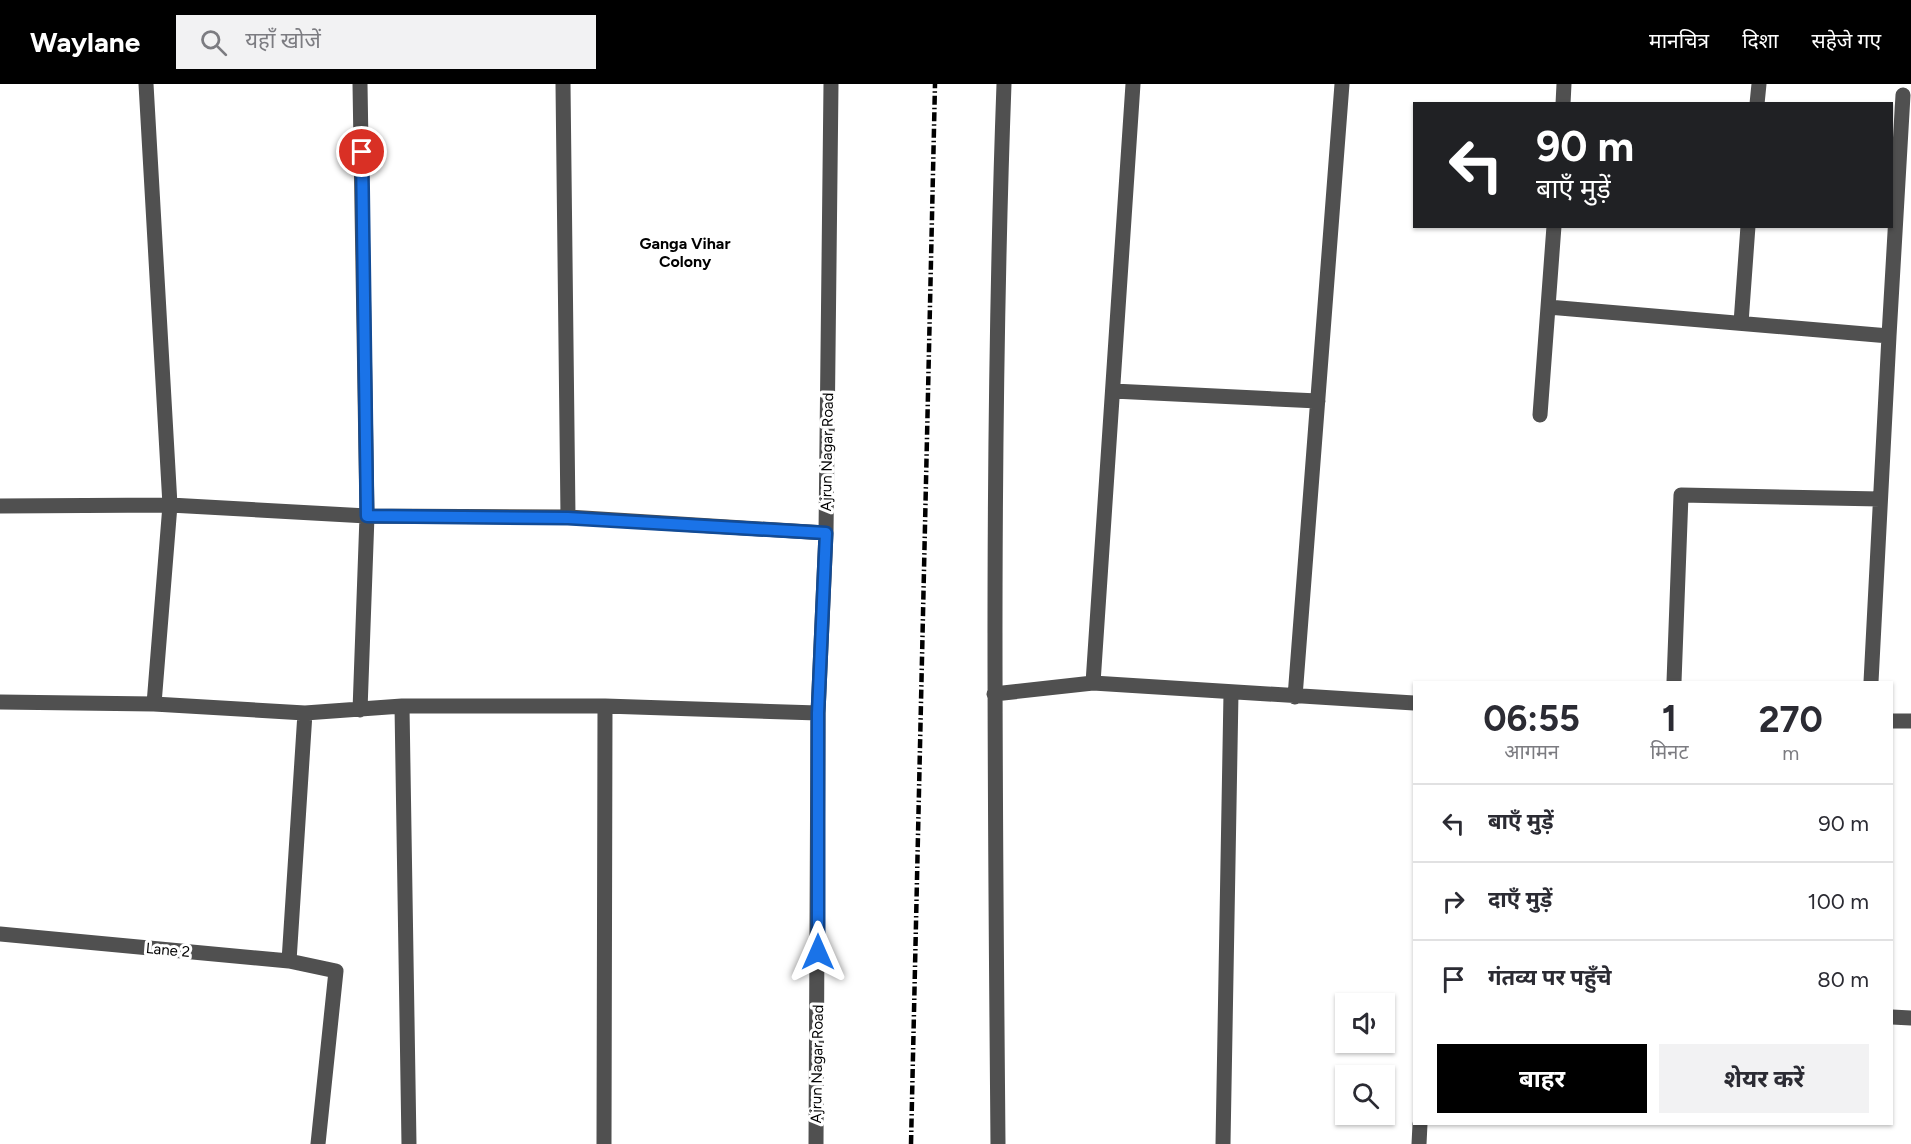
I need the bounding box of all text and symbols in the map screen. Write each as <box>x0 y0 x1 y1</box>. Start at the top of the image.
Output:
search box <box>176 15 596 69</box>
text: Waylane <box>30 25 140 59</box>
icon: search <box>197 26 230 59</box>
text: यहाँ खोजें <box>245 27 321 54</box>
text: मानचित्र <box>1649 28 1709 53</box>
text: दिशा <box>1742 28 1778 53</box>
text: सहेजे गए <box>1811 28 1881 53</box>
text: 90 m <box>1536 121 1634 172</box>
pin <box>336 126 387 177</box>
icon: left <box>1437 126 1515 204</box>
icon: arrive <box>345 135 378 168</box>
text: बाएँ मुड़ें <box>1536 172 1611 205</box>
district label: Ganga Vihar Colony <box>640 234 730 271</box>
street label: Ajrun Nagar Road <box>817 392 837 512</box>
text: 06:55 <box>1483 697 1580 740</box>
text: 1 <box>1662 697 1677 740</box>
text: 270 <box>1759 698 1823 741</box>
text: आगमन <box>1504 740 1559 764</box>
text: मिनट <box>1650 740 1689 764</box>
text: m <box>1782 741 1799 765</box>
icon: left <box>1437 807 1470 840</box>
text: बाएँ मुड़ें <box>1488 808 1554 835</box>
text: 90 m <box>1818 810 1869 837</box>
icon: right <box>1437 885 1470 918</box>
text: दाएँ मुड़ें <box>1488 886 1552 913</box>
text: 100 m <box>1808 888 1869 915</box>
position arrow <box>786 920 850 984</box>
street label: Lane 2 <box>145 939 191 961</box>
icon: arrive <box>1437 963 1470 996</box>
text: गंतव्य पर पहुँचे <box>1488 964 1612 991</box>
text: 80 m <box>1817 966 1869 993</box>
map controls <box>1335 993 1395 1125</box>
button: sound <box>1335 993 1395 1053</box>
street label: Ajrun Nagar Road <box>807 1004 827 1124</box>
button: बाहर <box>1437 1044 1647 1113</box>
button: शेयर करें <box>1659 1044 1869 1113</box>
button: search <box>1335 1065 1395 1125</box>

